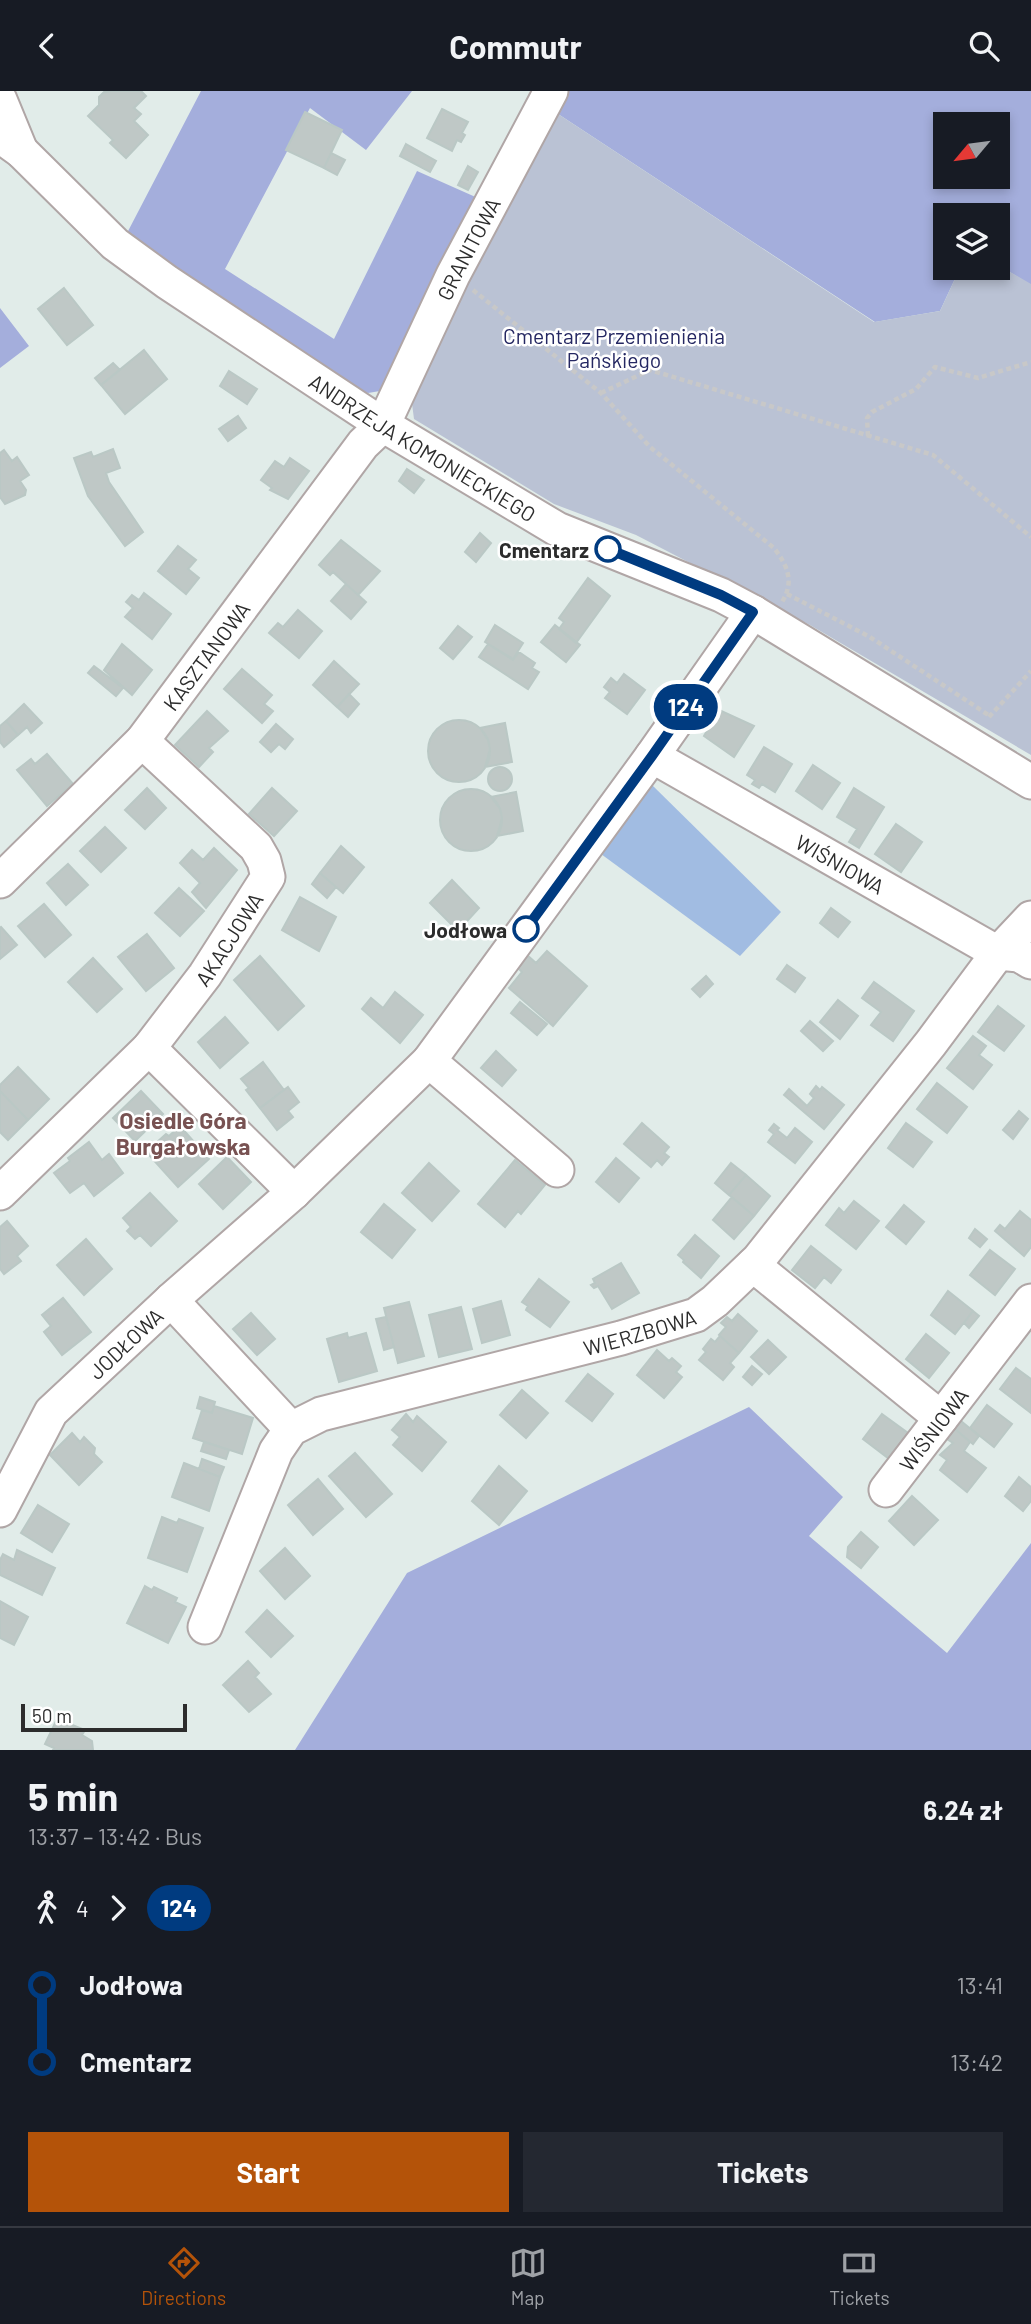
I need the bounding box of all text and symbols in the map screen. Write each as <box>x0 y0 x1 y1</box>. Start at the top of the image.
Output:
icon: back <box>28 27 66 65</box>
text: Commutr <box>449 27 582 65</box>
icon: search <box>965 27 1003 65</box>
north arrow <box>933 112 1010 189</box>
map controls <box>933 112 1010 280</box>
street label: GRANITOWA <box>431 193 505 304</box>
button: layers <box>933 203 1010 280</box>
park label: Cmentarz Przemienienia Pańskiego <box>503 323 725 372</box>
street label: ANDRZEJA KOMONIECKIEGO <box>305 368 541 526</box>
marker: Cmentarz <box>595 536 621 562</box>
place label: Cmentarz <box>499 537 589 562</box>
street label: KASZTANOWA <box>157 596 254 715</box>
line badge: 124 <box>646 684 726 730</box>
text: 124 <box>668 692 704 721</box>
street label: WIŚNIOWA <box>792 828 890 899</box>
street label: AKACJOWA <box>189 887 268 990</box>
marker: Jodłowa <box>513 916 539 942</box>
place label: Jodłowa <box>424 917 507 942</box>
district label: Osiedle Góra Burgałowska <box>116 1106 250 1160</box>
street label: JODŁOWA <box>83 1302 168 1383</box>
street label: WIERZBOWA <box>581 1303 699 1360</box>
street label: WIŚNIOWA <box>893 1382 973 1475</box>
scale bar <box>21 1701 187 1733</box>
text: 50 m <box>32 1704 72 1727</box>
text: 5 min <box>28 1773 118 1819</box>
text: 6.24 zł <box>923 1794 1003 1825</box>
text: 13:37 – 13:42 · Bus <box>28 1822 202 1850</box>
icon: walk <box>28 1889 66 1927</box>
icon: forward <box>99 1889 137 1927</box>
text: 124 <box>161 1893 197 1922</box>
text: 4 <box>76 1894 89 1922</box>
text: Jodłowa <box>80 1969 183 2000</box>
text: 13:41 <box>957 1971 1003 1999</box>
text: Cmentarz <box>80 2046 192 2077</box>
text: 13:42 <box>950 2048 1003 2076</box>
button: Start <box>28 2132 509 2212</box>
button: Tickets <box>523 2132 1003 2212</box>
tab: Directions <box>141 2244 226 2309</box>
tab: Map <box>509 2244 547 2309</box>
tab: Tickets <box>829 2244 890 2309</box>

